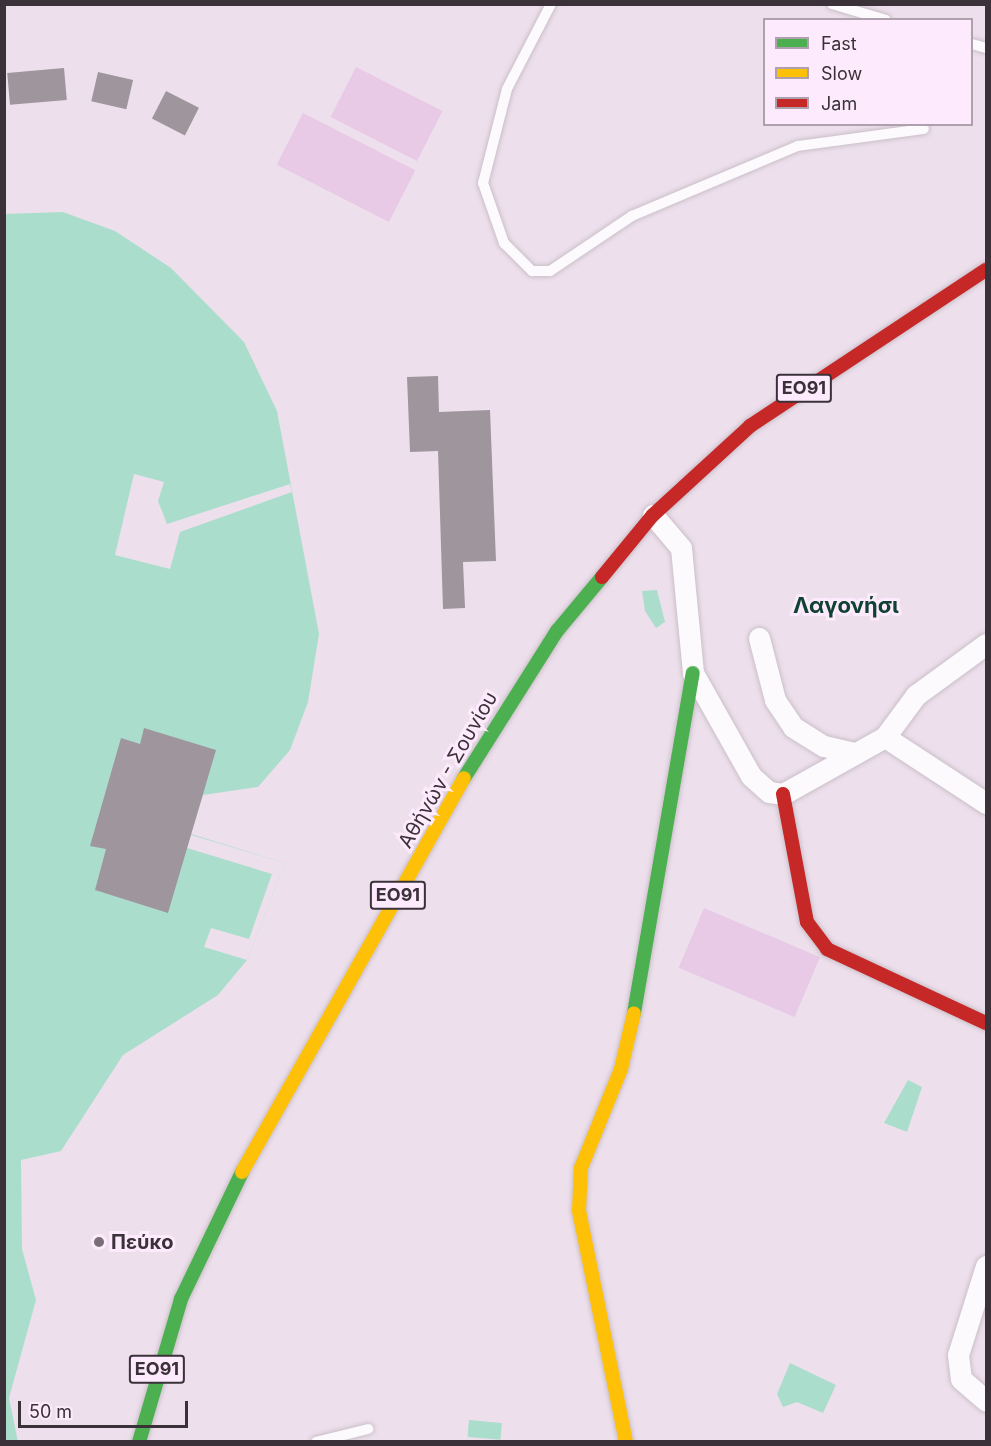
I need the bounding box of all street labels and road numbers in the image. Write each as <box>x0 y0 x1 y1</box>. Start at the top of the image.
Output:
road number: ΕΟ91 <box>776 373 832 403</box>
street label: Αθήνών - Σουνίου <box>393 687 503 853</box>
road number: ΕΟ91 <box>370 880 426 910</box>
road number: ΕΟ91 <box>128 1354 186 1384</box>

